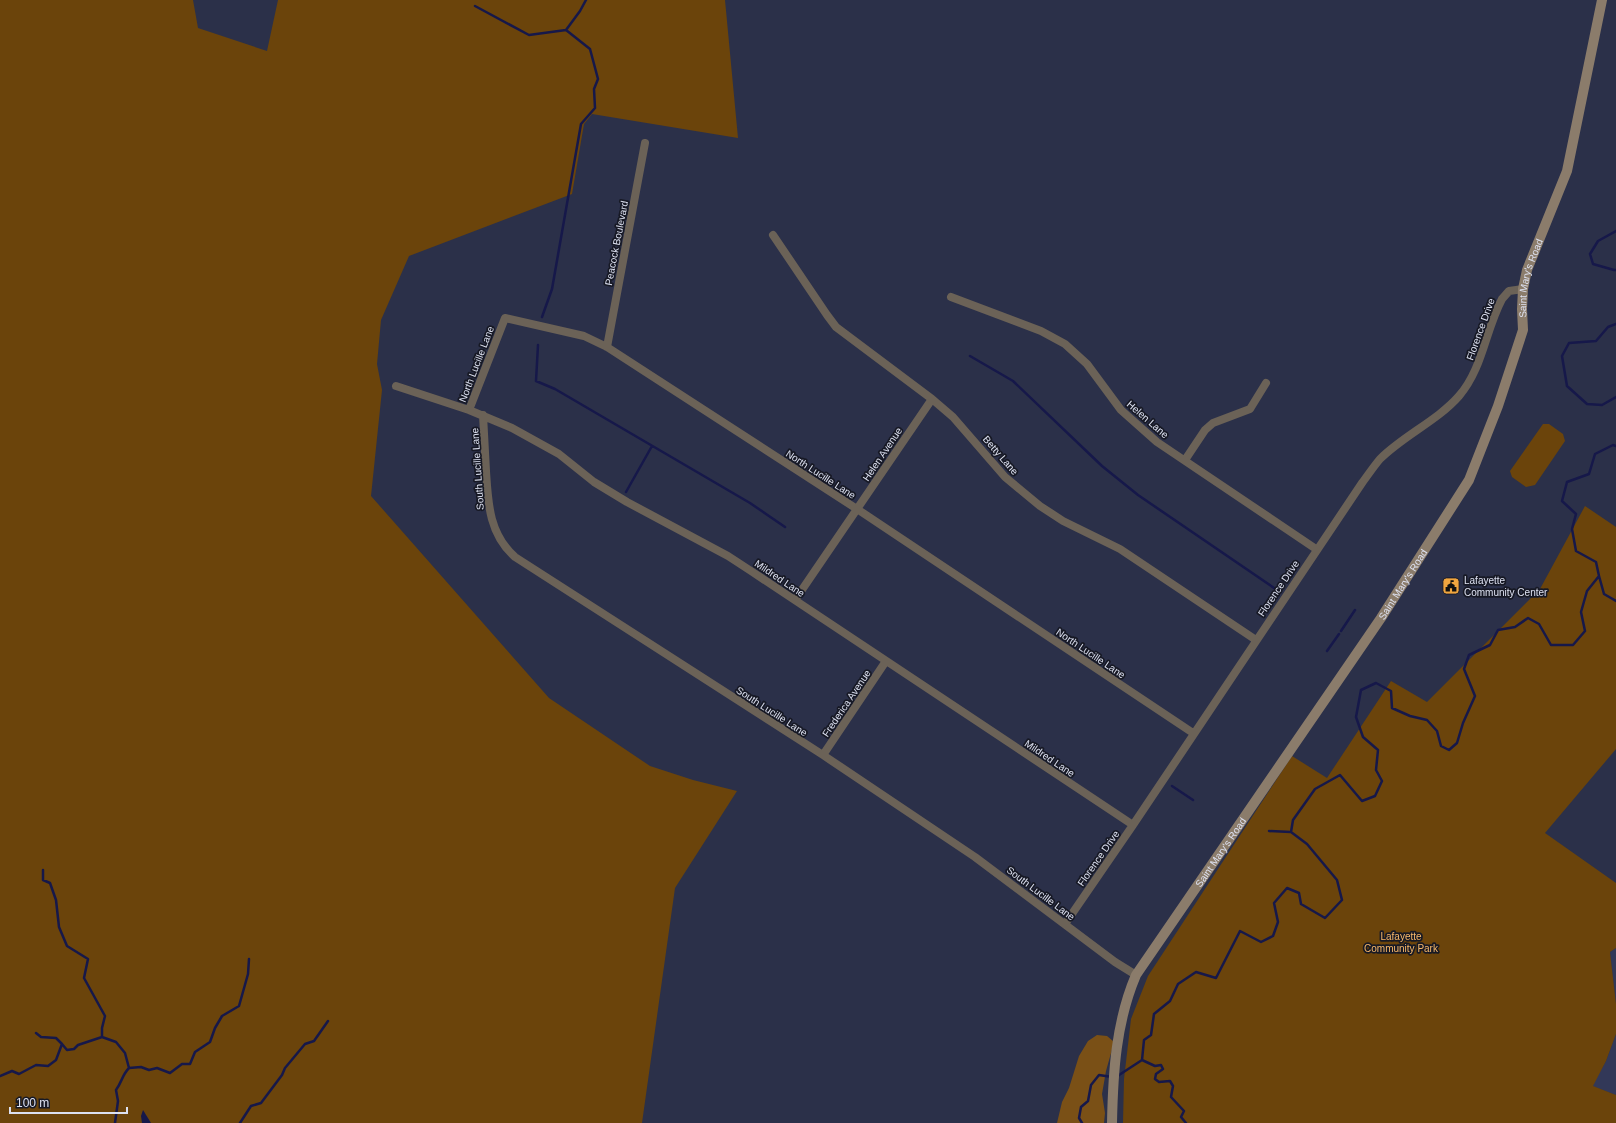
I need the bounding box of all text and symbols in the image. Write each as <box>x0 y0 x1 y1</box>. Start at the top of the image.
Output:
street label: Peacock Boulevard <box>603 200 630 286</box>
street label: Saint Mary's Road <box>1517 237 1545 318</box>
street label: Florence Drive <box>1464 296 1497 362</box>
street label: North Lucille Lane <box>457 324 496 404</box>
street label: Helen Lane <box>1125 398 1171 441</box>
street label: Helen Avenue <box>860 425 905 483</box>
street label: South Lucille Lane <box>469 427 486 510</box>
street label: Betty Lane <box>981 434 1021 477</box>
street label: North Lucille Lane <box>784 448 858 501</box>
street label: Saint Mary's Road <box>1376 547 1430 622</box>
street label: Mildred Lane <box>753 558 807 599</box>
street label: Florence Drive <box>1256 558 1301 618</box>
place label: Lafayette Community Center <box>1464 575 1548 598</box>
public building icon: Lafayette Community Center <box>1441 576 1461 596</box>
street label: North Lucille Lane <box>1054 626 1128 681</box>
street label: Frederica Avenue <box>820 667 873 739</box>
street label: South Lucille Lane <box>734 684 810 739</box>
street label: Mildred Lane <box>1023 738 1077 779</box>
street label: Saint Mary's Road <box>1193 816 1248 889</box>
street label: Florence Drive <box>1075 828 1122 888</box>
street label: South Lucille Lane <box>1005 864 1077 923</box>
park label: Lafayette Community Park <box>1364 931 1439 954</box>
scale bar <box>10 1089 127 1115</box>
text: 100 m <box>16 1096 49 1110</box>

